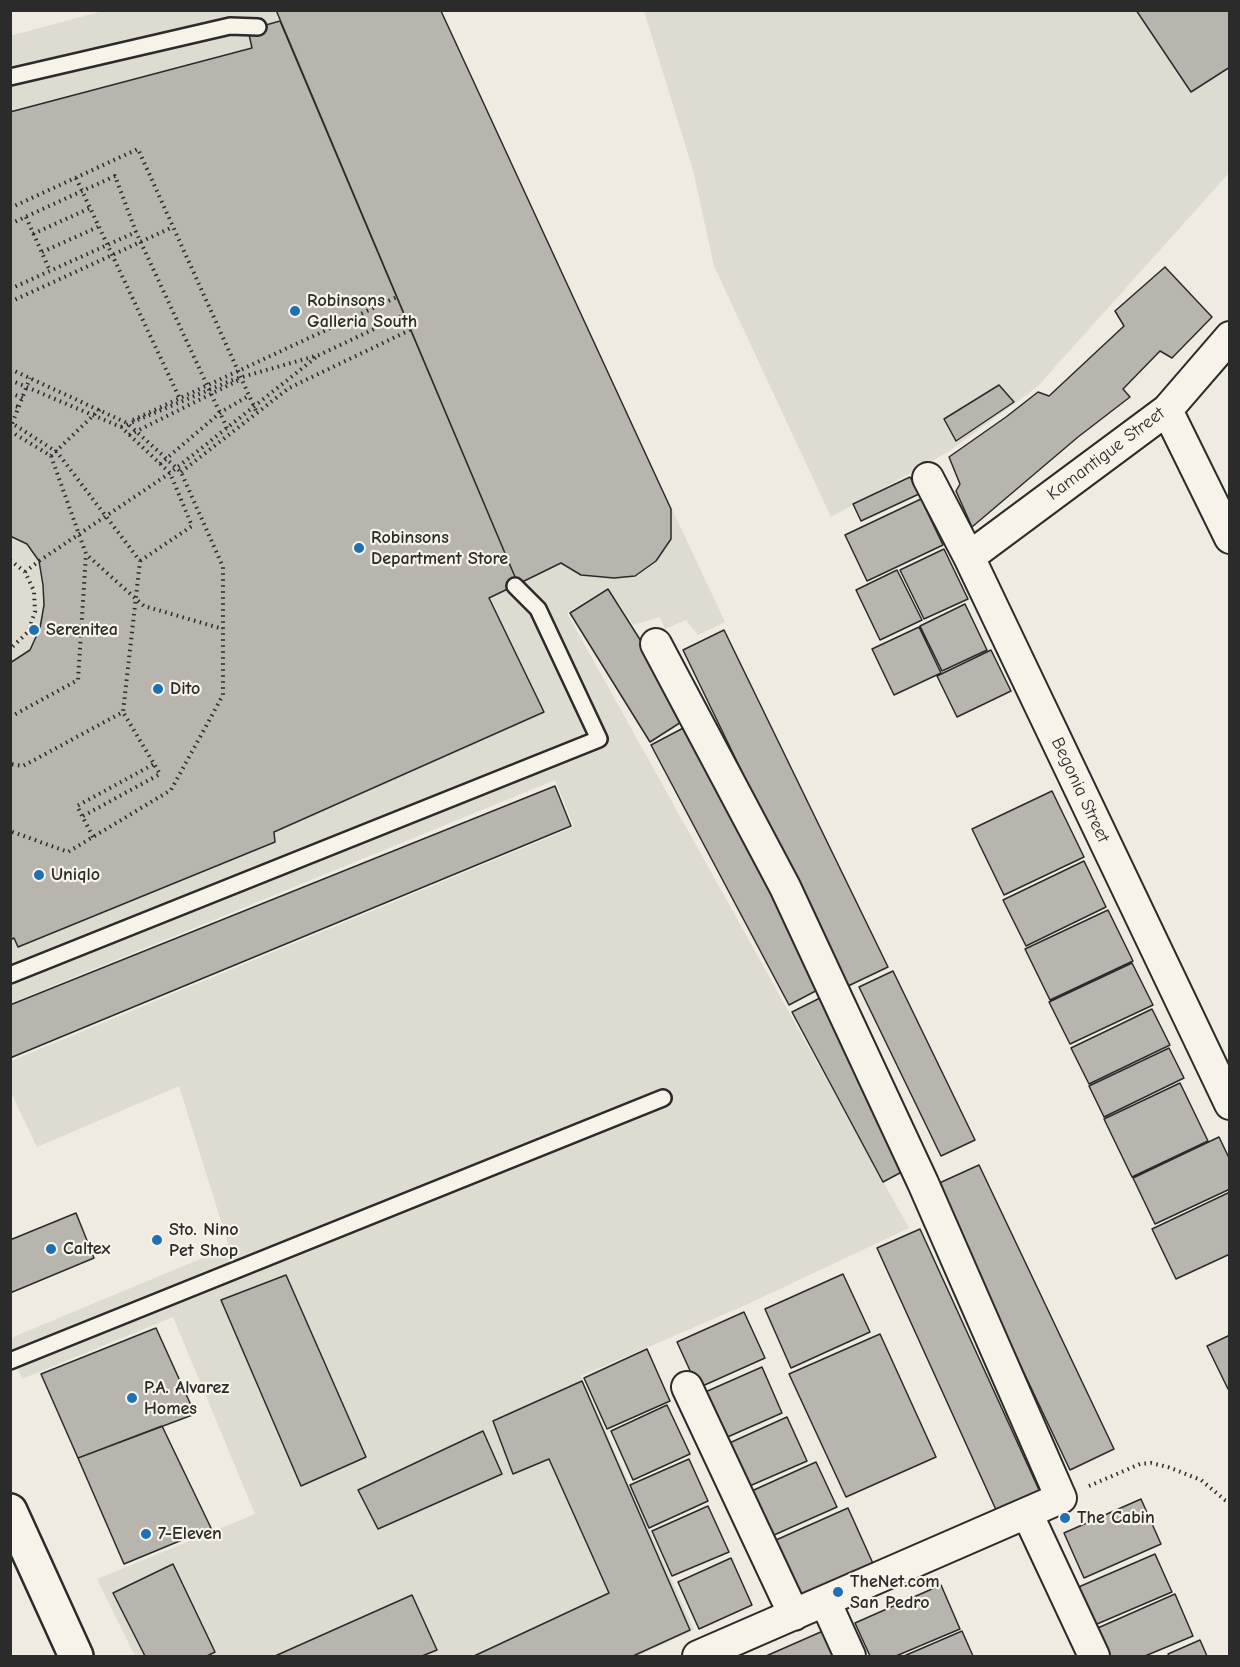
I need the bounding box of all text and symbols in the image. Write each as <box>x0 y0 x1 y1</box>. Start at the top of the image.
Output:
place label: Robinsons Galleria South <box>307 290 417 332</box>
marker: Robinsons Galleria South <box>288 304 302 318</box>
street label: Kamantigue Street <box>1043 403 1169 505</box>
place label: Robinsons Department Store <box>371 527 508 570</box>
marker: Robinsons Department Store <box>352 541 366 555</box>
place label: Serenitea <box>46 619 118 641</box>
marker: Serenitea <box>27 623 41 637</box>
place label: Dito <box>170 678 200 700</box>
marker: Dito <box>151 682 165 696</box>
street label: Begonia Street <box>1046 734 1114 846</box>
place label: Uniqlo <box>51 864 100 886</box>
marker: Uniqlo <box>32 868 46 882</box>
place label: Sto. Nino Pet Shop <box>169 1219 238 1262</box>
marker: Sto. Nino Pet Shop <box>150 1233 164 1247</box>
place label: Caltex <box>63 1238 110 1260</box>
marker: Caltex <box>44 1242 58 1256</box>
place label: P.A. Alvarez Homes <box>144 1377 229 1420</box>
marker: P.A. Alvarez Homes <box>125 1391 139 1405</box>
place label: The Cabin <box>1077 1507 1155 1529</box>
marker: The Cabin <box>1058 1511 1072 1525</box>
place label: 7-Eleven <box>158 1523 222 1545</box>
marker: 7-Eleven <box>139 1527 153 1541</box>
place label: TheNet.com San Pedro <box>850 1571 940 1614</box>
marker: TheNet.com San Pedro <box>831 1585 845 1599</box>

